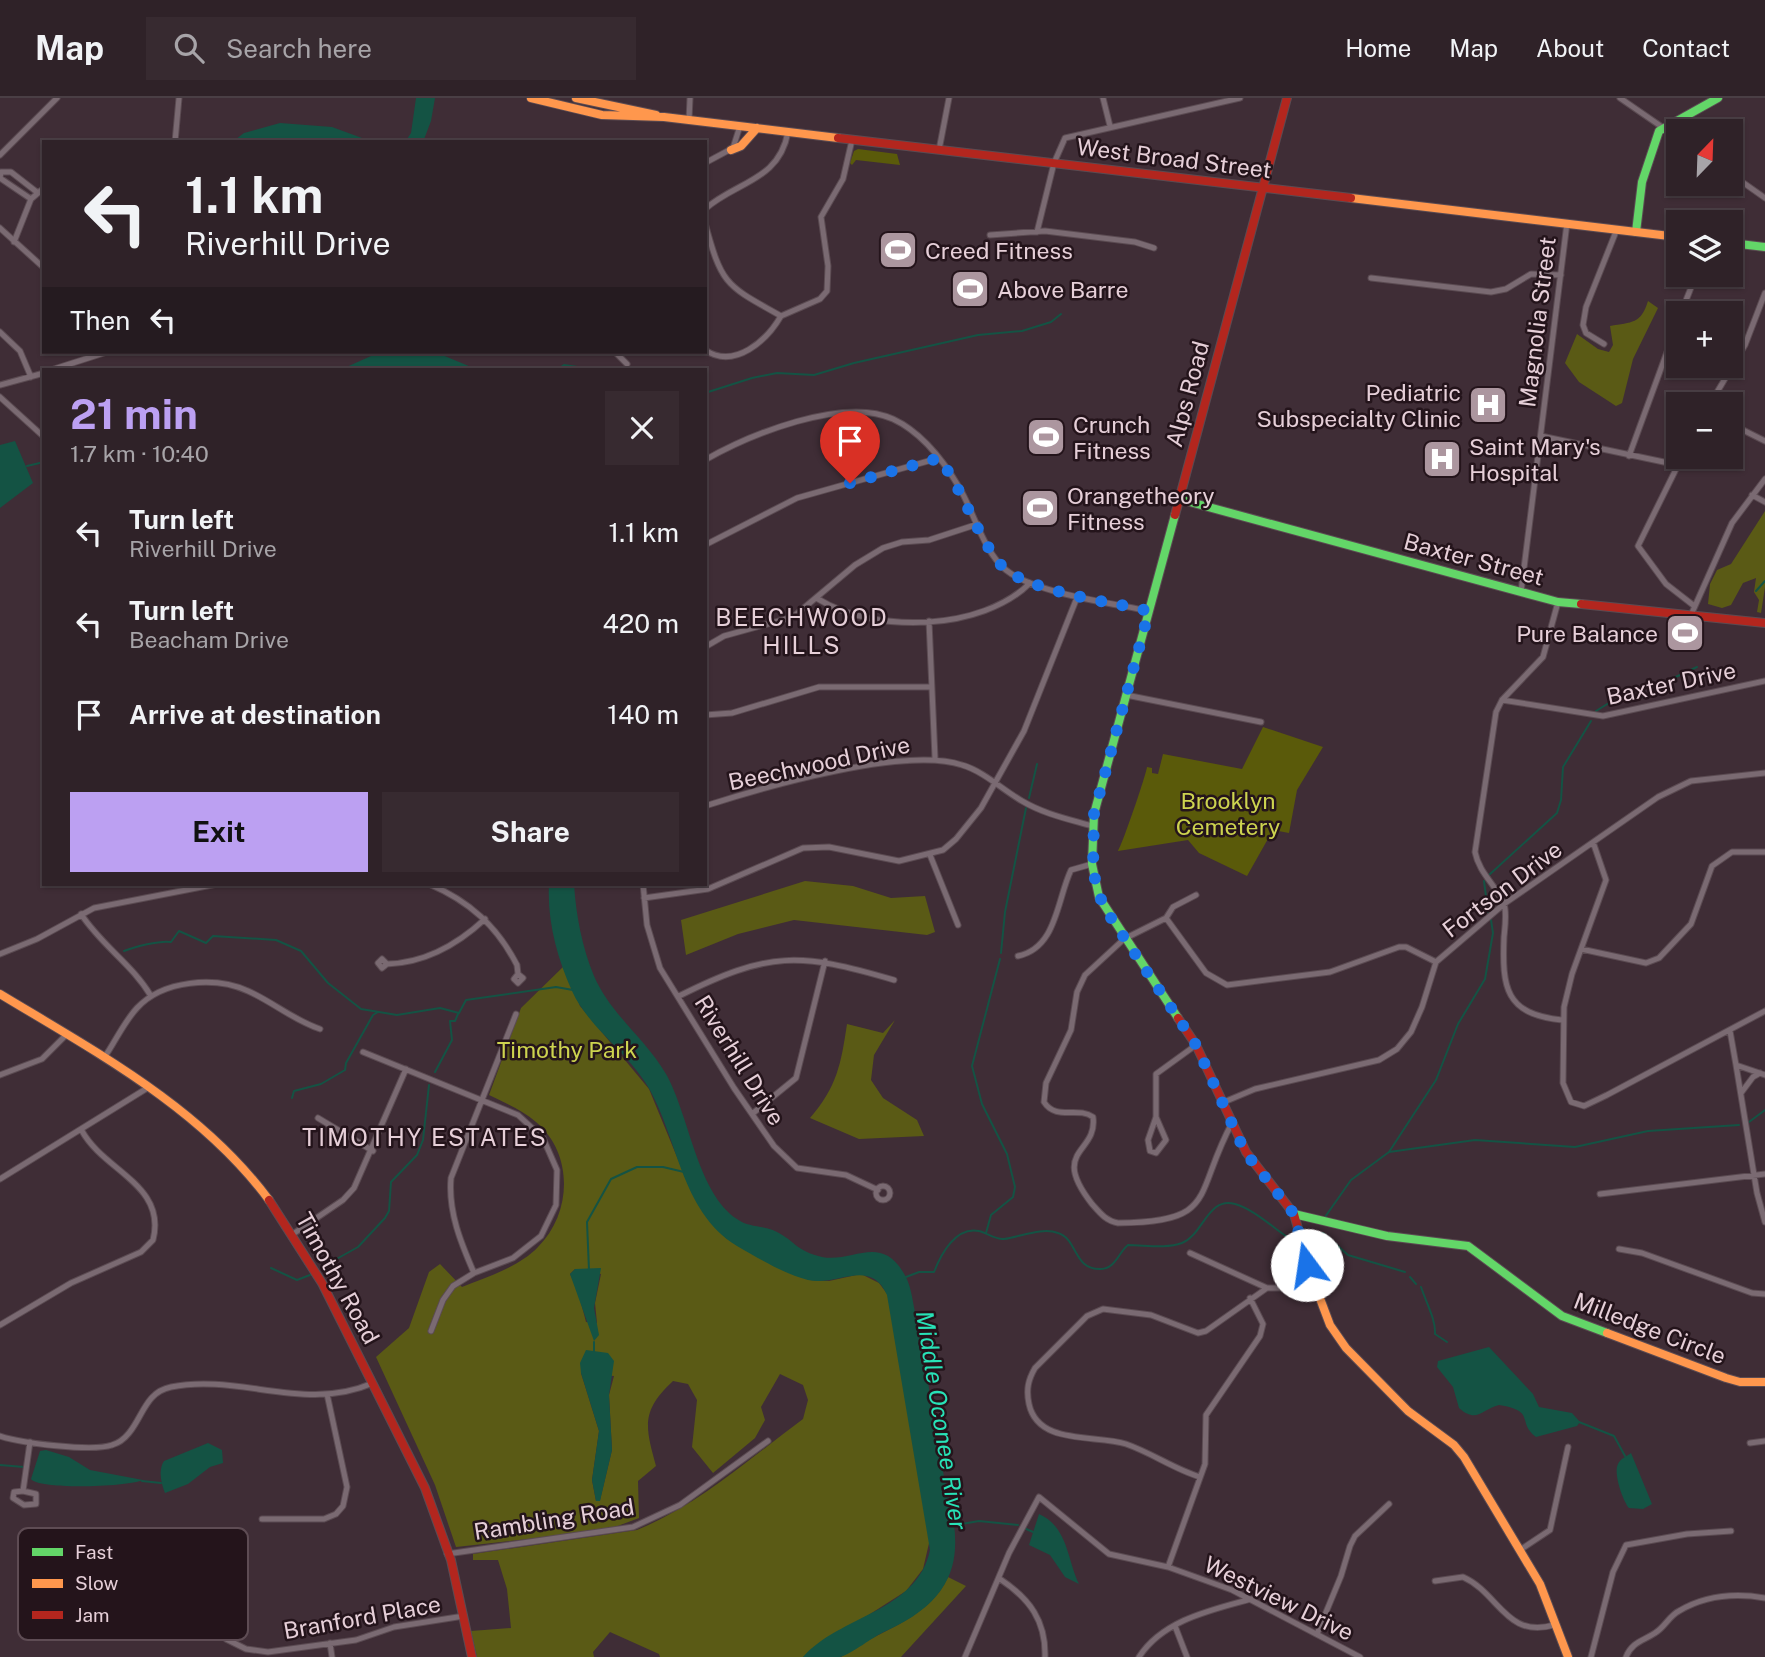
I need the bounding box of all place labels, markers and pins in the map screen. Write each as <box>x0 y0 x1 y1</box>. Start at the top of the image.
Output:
sports icon: Creed Fitness <box>877 229 919 271</box>
place label: Creed Fitness <box>925 237 1073 264</box>
sports icon: Above Barre <box>949 268 991 310</box>
place label: Above Barre <box>997 276 1129 303</box>
place label: Pediatric Subspecialty Clinic <box>1256 379 1461 432</box>
hospital icon: Pediatric Subspecialty Clinic <box>1467 384 1509 426</box>
pin <box>820 411 880 483</box>
place label: Crunch Fitness <box>1073 411 1151 464</box>
sports icon: Crunch Fitness <box>1025 416 1067 458</box>
place label: Saint Mary's Hospital <box>1469 433 1601 486</box>
hospital icon: Saint Mary's Hospital <box>1421 438 1463 480</box>
place label: Orangetheory Fitness <box>1067 482 1215 535</box>
sports icon: Orangetheory Fitness <box>1019 487 1061 529</box>
sports icon: Pure Balance <box>1664 612 1706 654</box>
place label: Pure Balance <box>1516 620 1658 647</box>

